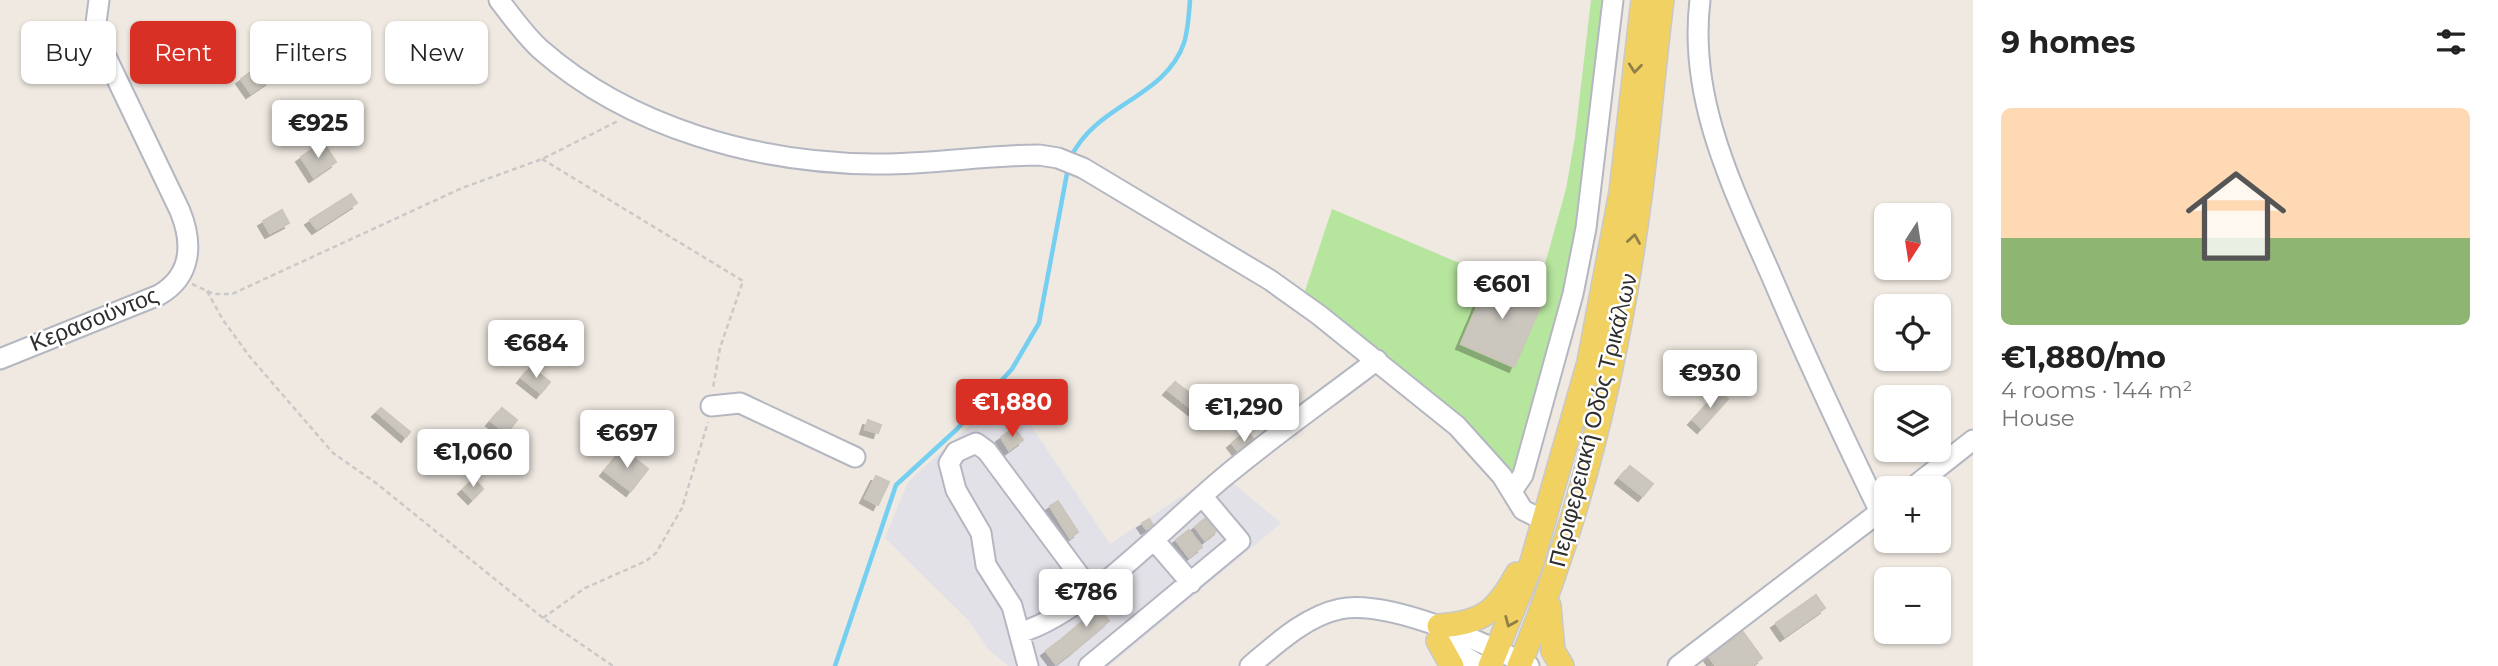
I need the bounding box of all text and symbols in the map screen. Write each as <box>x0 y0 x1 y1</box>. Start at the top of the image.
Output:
chip: Buy <box>21 21 116 84</box>
chip: Rent <box>130 21 236 84</box>
chip: Filters <box>250 21 371 84</box>
chip: New <box>385 21 488 84</box>
icon: filters <box>2432 23 2470 61</box>
text: 9 homes <box>2001 24 2136 61</box>
one-way arrow <box>1628 63 1643 74</box>
pin: €925 <box>277 100 359 160</box>
text: €925 <box>288 109 348 137</box>
icon: home <box>2173 153 2299 279</box>
north arrow <box>1874 203 1951 280</box>
map controls <box>1874 203 1951 644</box>
one-way arrow <box>1626 233 1641 245</box>
pin: €601 <box>1461 262 1543 321</box>
text: €601 <box>1473 270 1531 298</box>
street label: Περιφερειακή Οδός Τρικάλων <box>1543 270 1643 570</box>
street label: Κερασούντος <box>26 281 162 357</box>
button: locate <box>1874 294 1951 371</box>
pin: €684 <box>495 320 577 380</box>
text: €684 <box>504 329 568 357</box>
text: €1,880/mo <box>2001 339 2166 376</box>
pin: €930 <box>1669 350 1751 410</box>
text: €930 <box>1679 359 1741 387</box>
text: 4 rooms · 144 m² <box>2001 376 2193 404</box>
pin: €1,880 <box>955 380 1069 439</box>
pin: €1,290 <box>1187 384 1301 444</box>
button: layers <box>1874 385 1951 462</box>
text: €1,880 <box>972 388 1052 416</box>
text: €1,290 <box>1205 393 1283 421</box>
text: House <box>2001 404 2075 432</box>
pin: €697 <box>586 410 668 470</box>
text: €697 <box>596 419 658 447</box>
pin: €1,060 <box>416 430 530 489</box>
text: €1,060 <box>433 438 513 466</box>
button: + <box>1874 476 1951 553</box>
button: − <box>1874 567 1951 644</box>
pin: €786 <box>1045 570 1127 629</box>
text: €786 <box>1055 578 1117 606</box>
one-way arrow <box>1504 615 1518 628</box>

